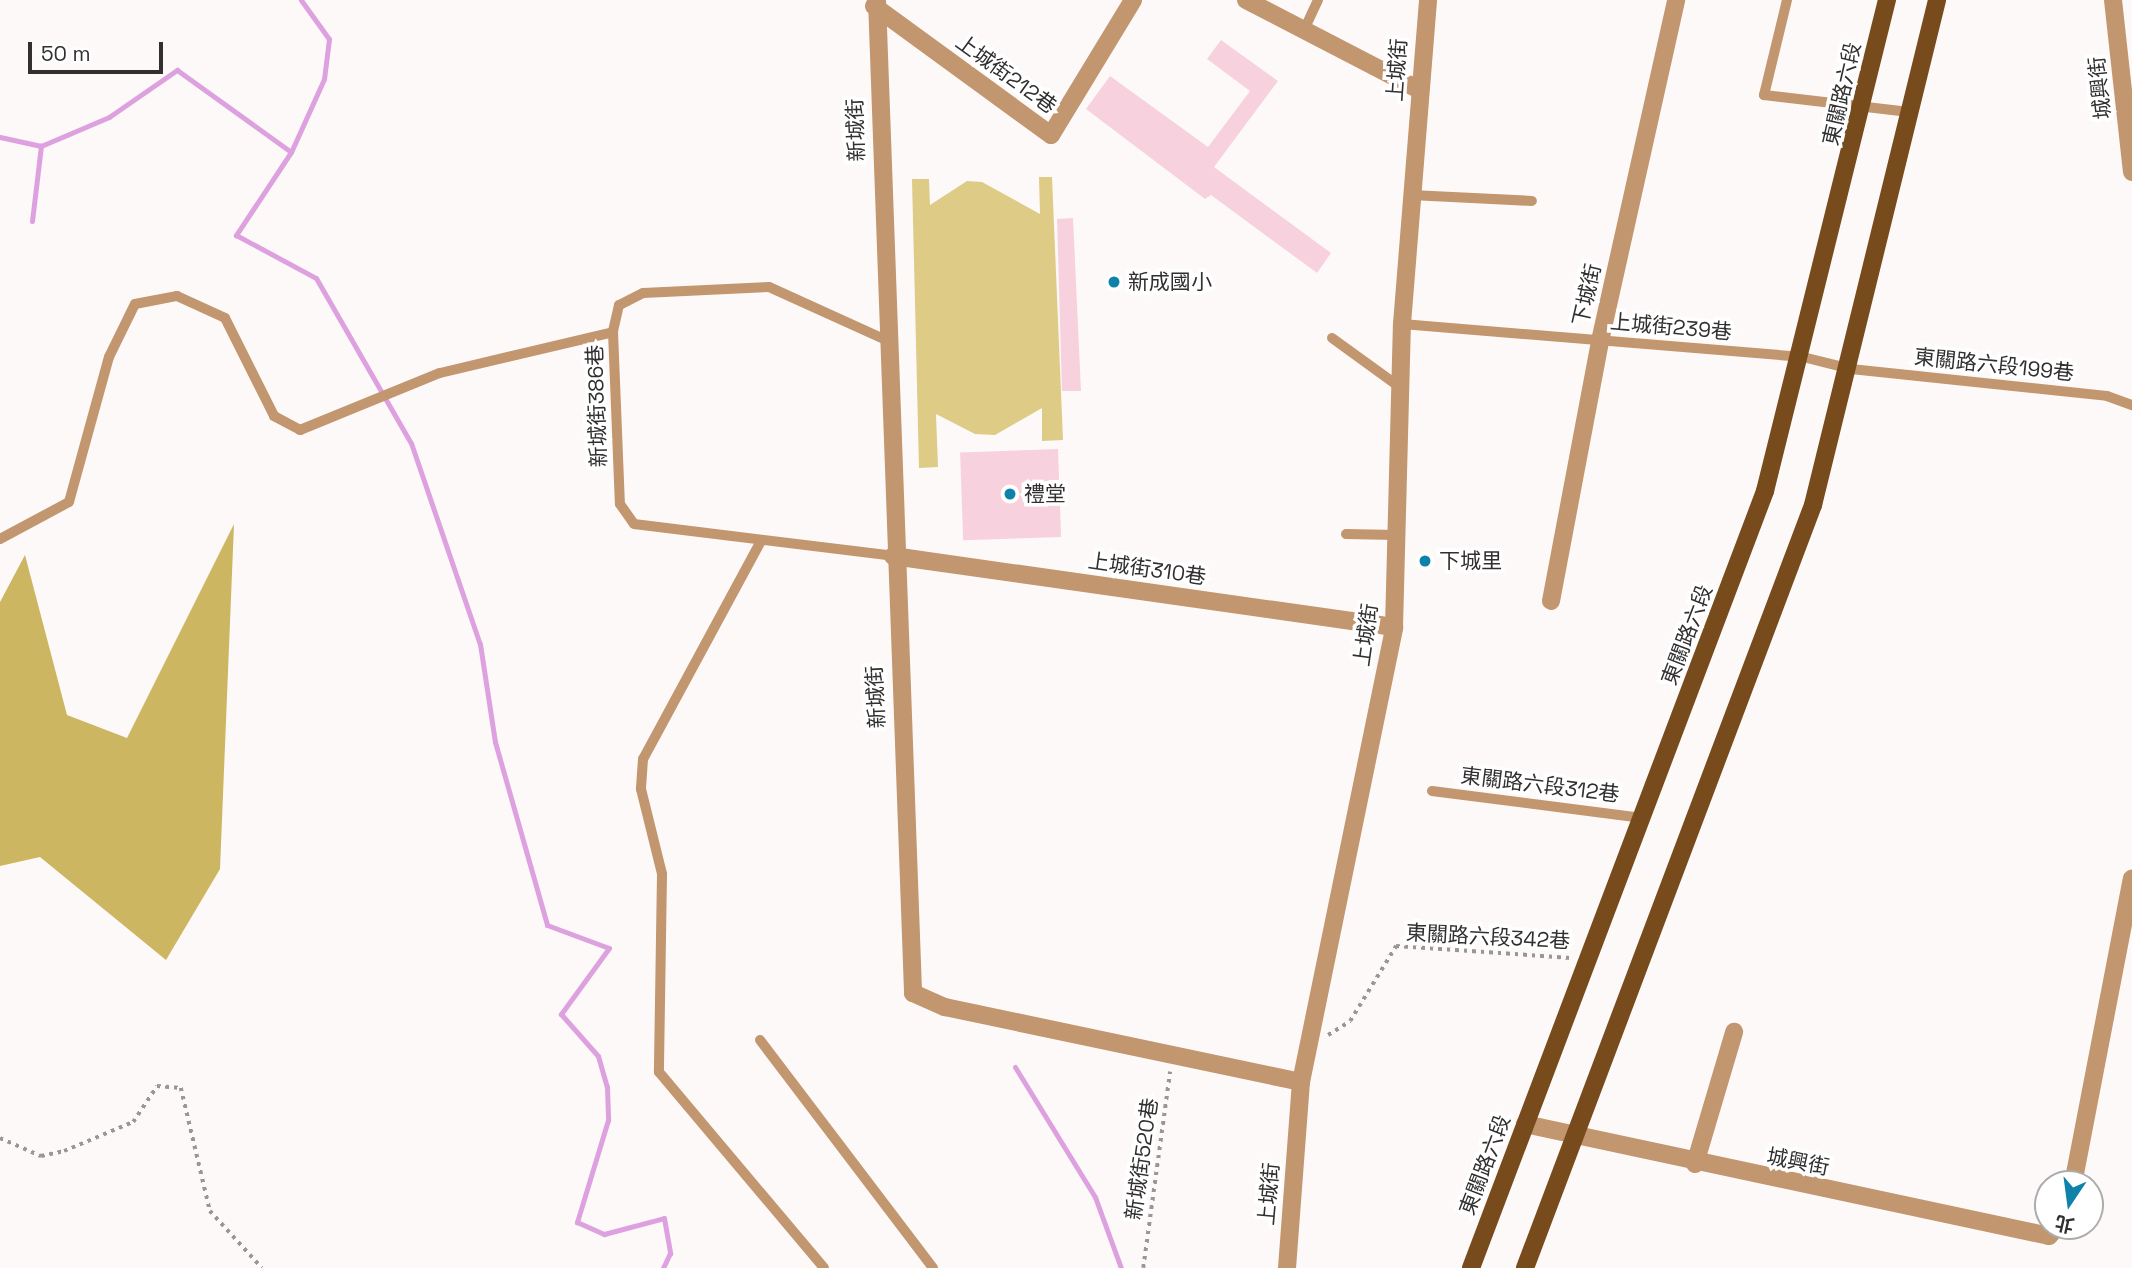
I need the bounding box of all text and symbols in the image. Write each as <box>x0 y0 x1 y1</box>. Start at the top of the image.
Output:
scale bar <box>32 28 166 72</box>
street label: 上城街212巷 <box>951 29 1061 119</box>
street label: 上城街 <box>1382 38 1412 102</box>
text: 50 m <box>41 40 91 67</box>
street label: 東關路六段 <box>1818 40 1866 148</box>
street label: 城興街 <box>2084 55 2116 121</box>
street label: 新城街 <box>842 98 870 162</box>
street label: 下城街 <box>1568 261 1606 329</box>
place label: 新成國小 <box>1128 269 1212 295</box>
marker: 新成國小 <box>1106 274 1122 290</box>
street label: 上城街239巷 <box>1609 309 1733 345</box>
street label: 新城街386巷 <box>582 344 612 468</box>
street label: 東關路六段199巷 <box>1913 344 2075 386</box>
place label: 禮堂 <box>1024 481 1066 507</box>
marker: 禮堂 <box>1002 486 1018 502</box>
street label: 上城街310巷 <box>1087 548 1207 590</box>
place label: 下城里 <box>1439 548 1502 574</box>
marker: 下城里 <box>1417 553 1433 569</box>
street label: 東關路六段 <box>1656 581 1718 689</box>
street label: 上城街 <box>1349 602 1383 668</box>
street label: 新城街 <box>862 665 890 729</box>
street label: 東關路六段312巷 <box>1459 763 1621 807</box>
street label: 東關路六段342巷 <box>1405 920 1571 954</box>
street label: 新城街520巷 <box>1121 1097 1163 1221</box>
street label: 東關路六段 <box>1454 1111 1516 1219</box>
street label: 城興街 <box>1765 1144 1831 1180</box>
street label: 上城街 <box>1254 1162 1284 1226</box>
north arrow <box>2034 1170 2104 1240</box>
text: 北 <box>2053 1210 2077 1238</box>

